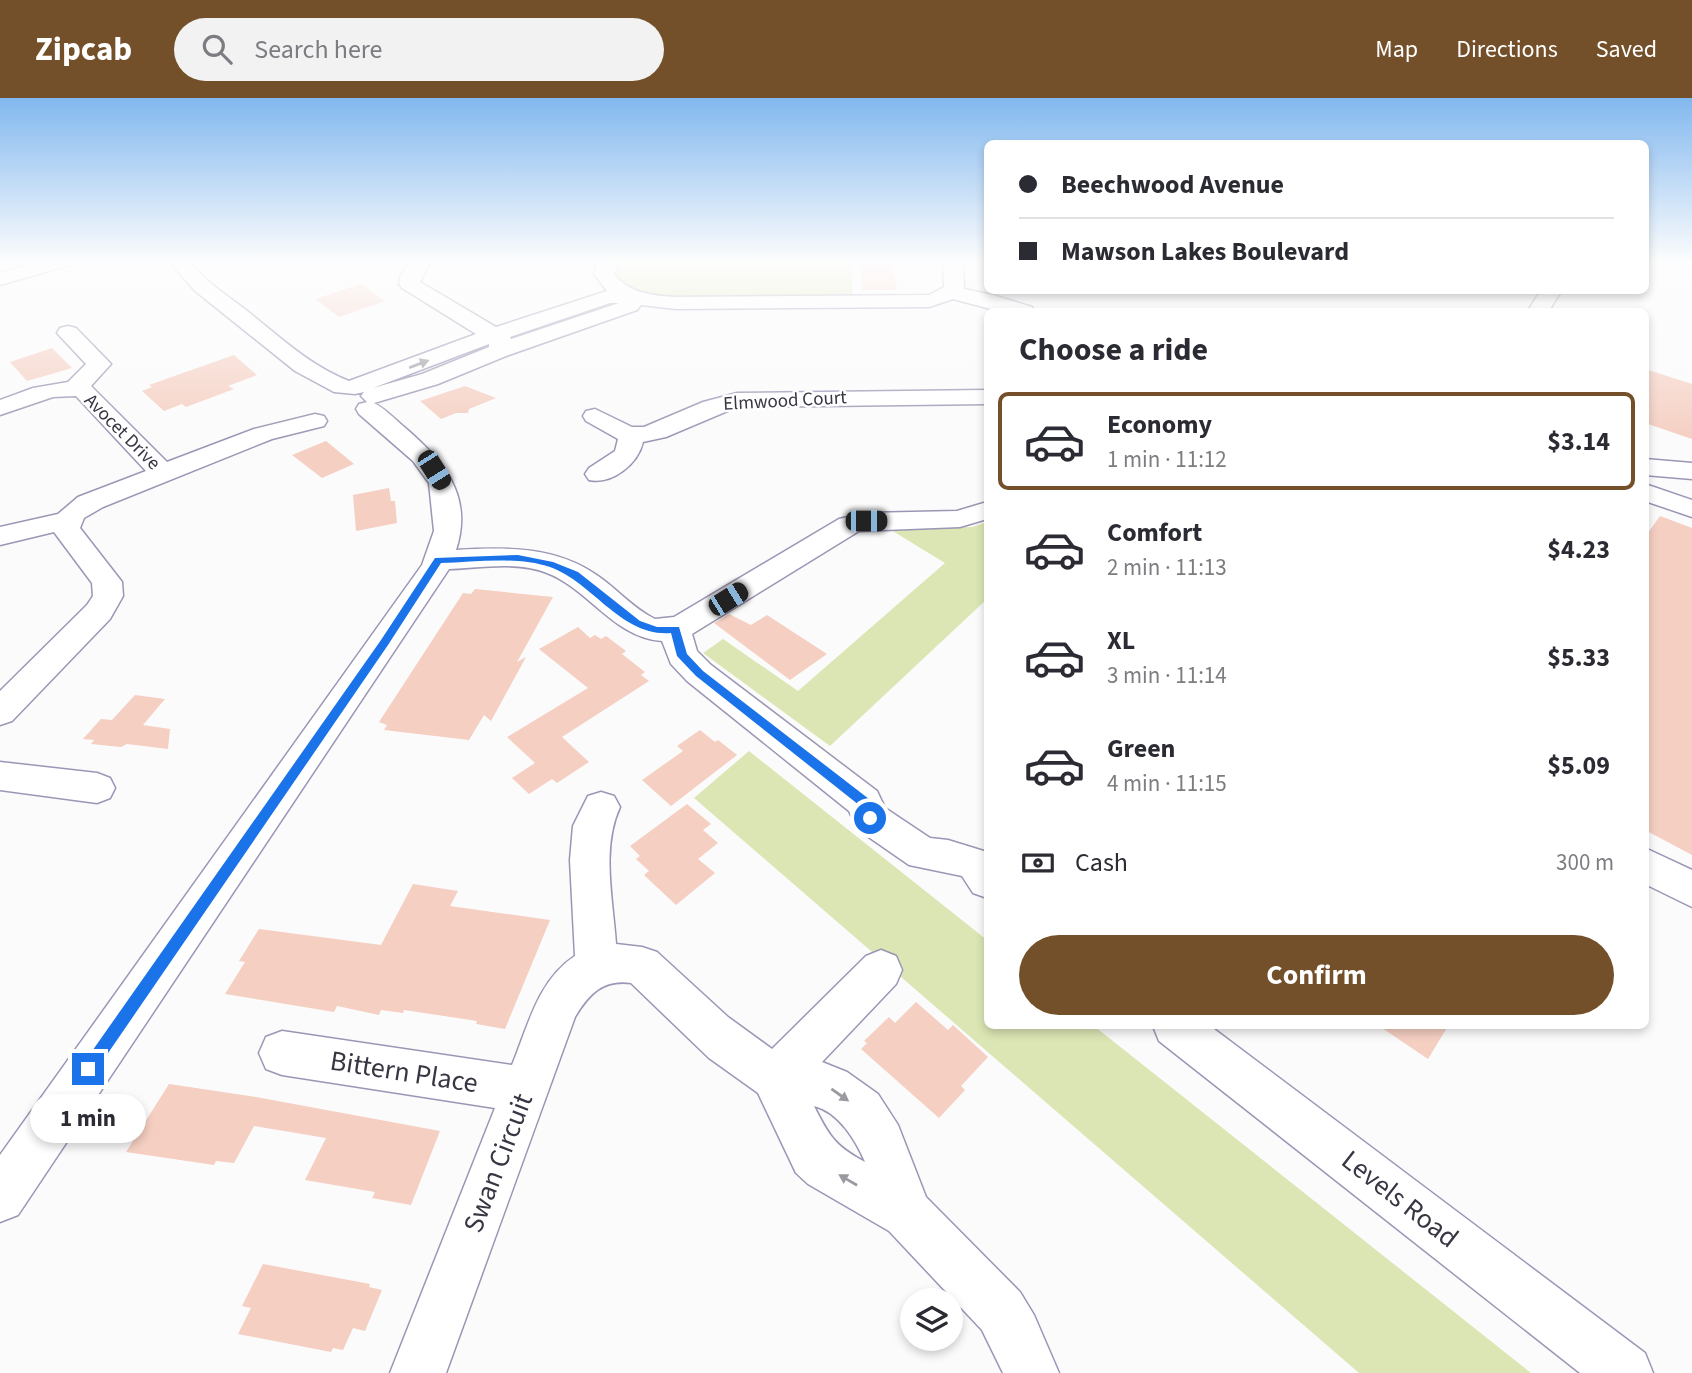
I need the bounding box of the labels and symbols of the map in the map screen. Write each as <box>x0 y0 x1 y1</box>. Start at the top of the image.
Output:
one-way arrow <box>408 359 429 370</box>
street label: Elmwood Court <box>723 384 848 418</box>
street label: Avocet Drive <box>78 388 166 476</box>
car <box>414 447 455 493</box>
car <box>846 511 888 532</box>
car <box>705 579 752 619</box>
route start <box>854 802 886 834</box>
street label: Bittern Place <box>327 1041 481 1103</box>
route end <box>72 1053 104 1085</box>
street label: Swan Circuit <box>453 1087 543 1239</box>
one-way arrow <box>831 1088 849 1102</box>
callout: 1 min <box>30 1094 146 1142</box>
street label: Levels Road <box>1333 1141 1467 1257</box>
one-way arrow <box>838 1174 857 1186</box>

